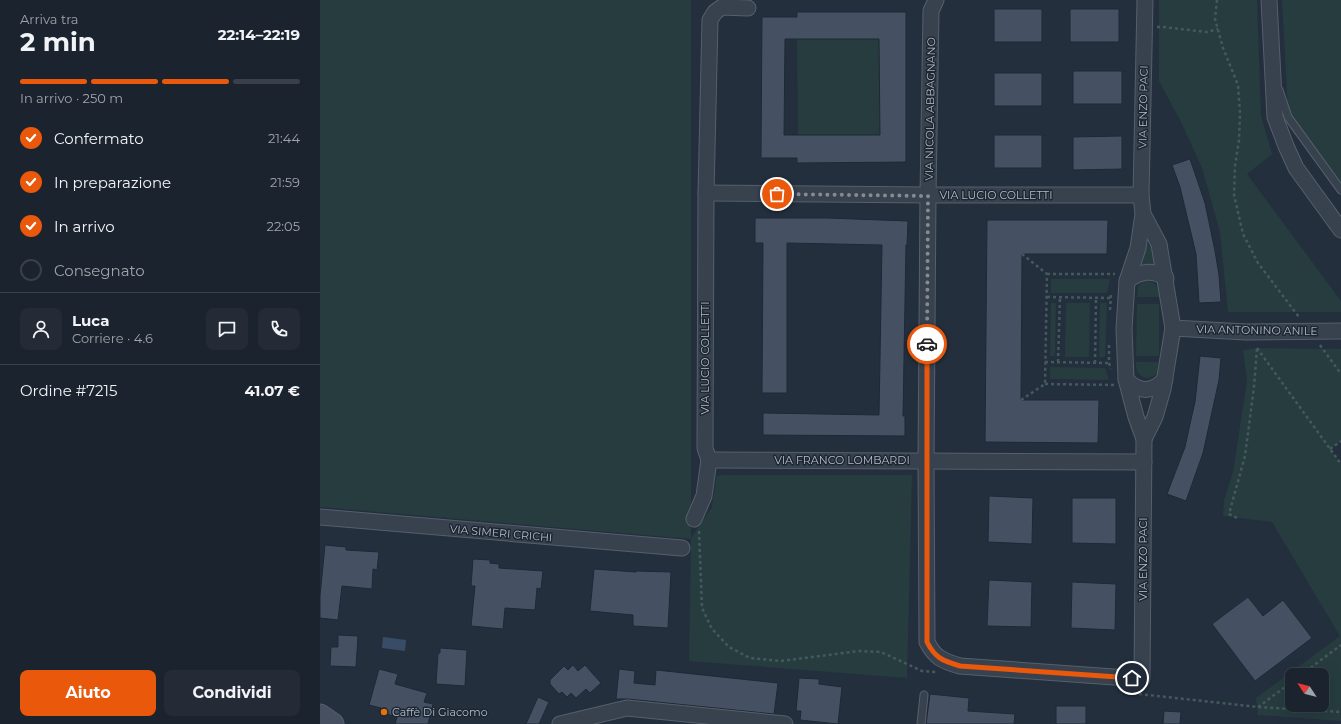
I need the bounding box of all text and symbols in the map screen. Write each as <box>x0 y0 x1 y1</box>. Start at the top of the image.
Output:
text: Arriva tra <box>20 11 79 27</box>
text: 22:14–22:19 <box>218 25 300 44</box>
text: 2 min <box>20 26 96 58</box>
street label: VIA NICOLA ABBAGNANO <box>922 37 938 181</box>
street label: VIA ENZO PACI <box>1135 65 1151 149</box>
text: In arrivo · 250 m <box>20 90 123 106</box>
icon: check <box>20 127 42 149</box>
text: Confermato <box>54 129 144 148</box>
text: 21:44 <box>268 130 300 146</box>
icon: check <box>20 171 42 193</box>
text: In preparazione <box>54 173 171 192</box>
text: 21:59 <box>270 174 300 190</box>
pin <box>760 177 794 211</box>
icon: bag <box>766 183 788 205</box>
street label: VIA LUCIO COLLETTI <box>940 188 1052 202</box>
icon: check <box>20 215 42 237</box>
text: In arrivo <box>54 217 115 236</box>
text: 22:05 <box>267 218 300 234</box>
text: Consegnato <box>54 261 145 280</box>
street label: VIA LUCIO COLLETTI <box>698 302 712 414</box>
button: person <box>20 308 62 350</box>
button: chat <box>206 308 248 350</box>
button: phone <box>258 308 300 350</box>
text: Luca <box>72 311 109 330</box>
street label: VIA ANTONINO ANILE <box>1196 322 1318 338</box>
courier <box>907 324 947 364</box>
text: Corriere · 4.6 <box>72 330 153 346</box>
icon: car <box>916 333 938 355</box>
text: Ordine #7215 <box>20 381 117 400</box>
text: 41.07 € <box>245 381 300 400</box>
street label: VIA FRANCO LOMBARDI <box>774 453 910 467</box>
street label: VIA ENZO PACI <box>1136 517 1150 601</box>
street label: VIA SIMERI CRICHI <box>449 522 553 544</box>
pin <box>1115 661 1149 695</box>
icon: home <box>1121 667 1143 689</box>
north arrow <box>1285 668 1329 712</box>
map controls <box>1285 668 1329 712</box>
button: Aiuto <box>20 670 156 716</box>
button: Condividi <box>164 670 300 716</box>
place label: Caffè Di Giacomo <box>392 705 488 719</box>
marker: Caffè Di Giacomo <box>379 707 389 717</box>

